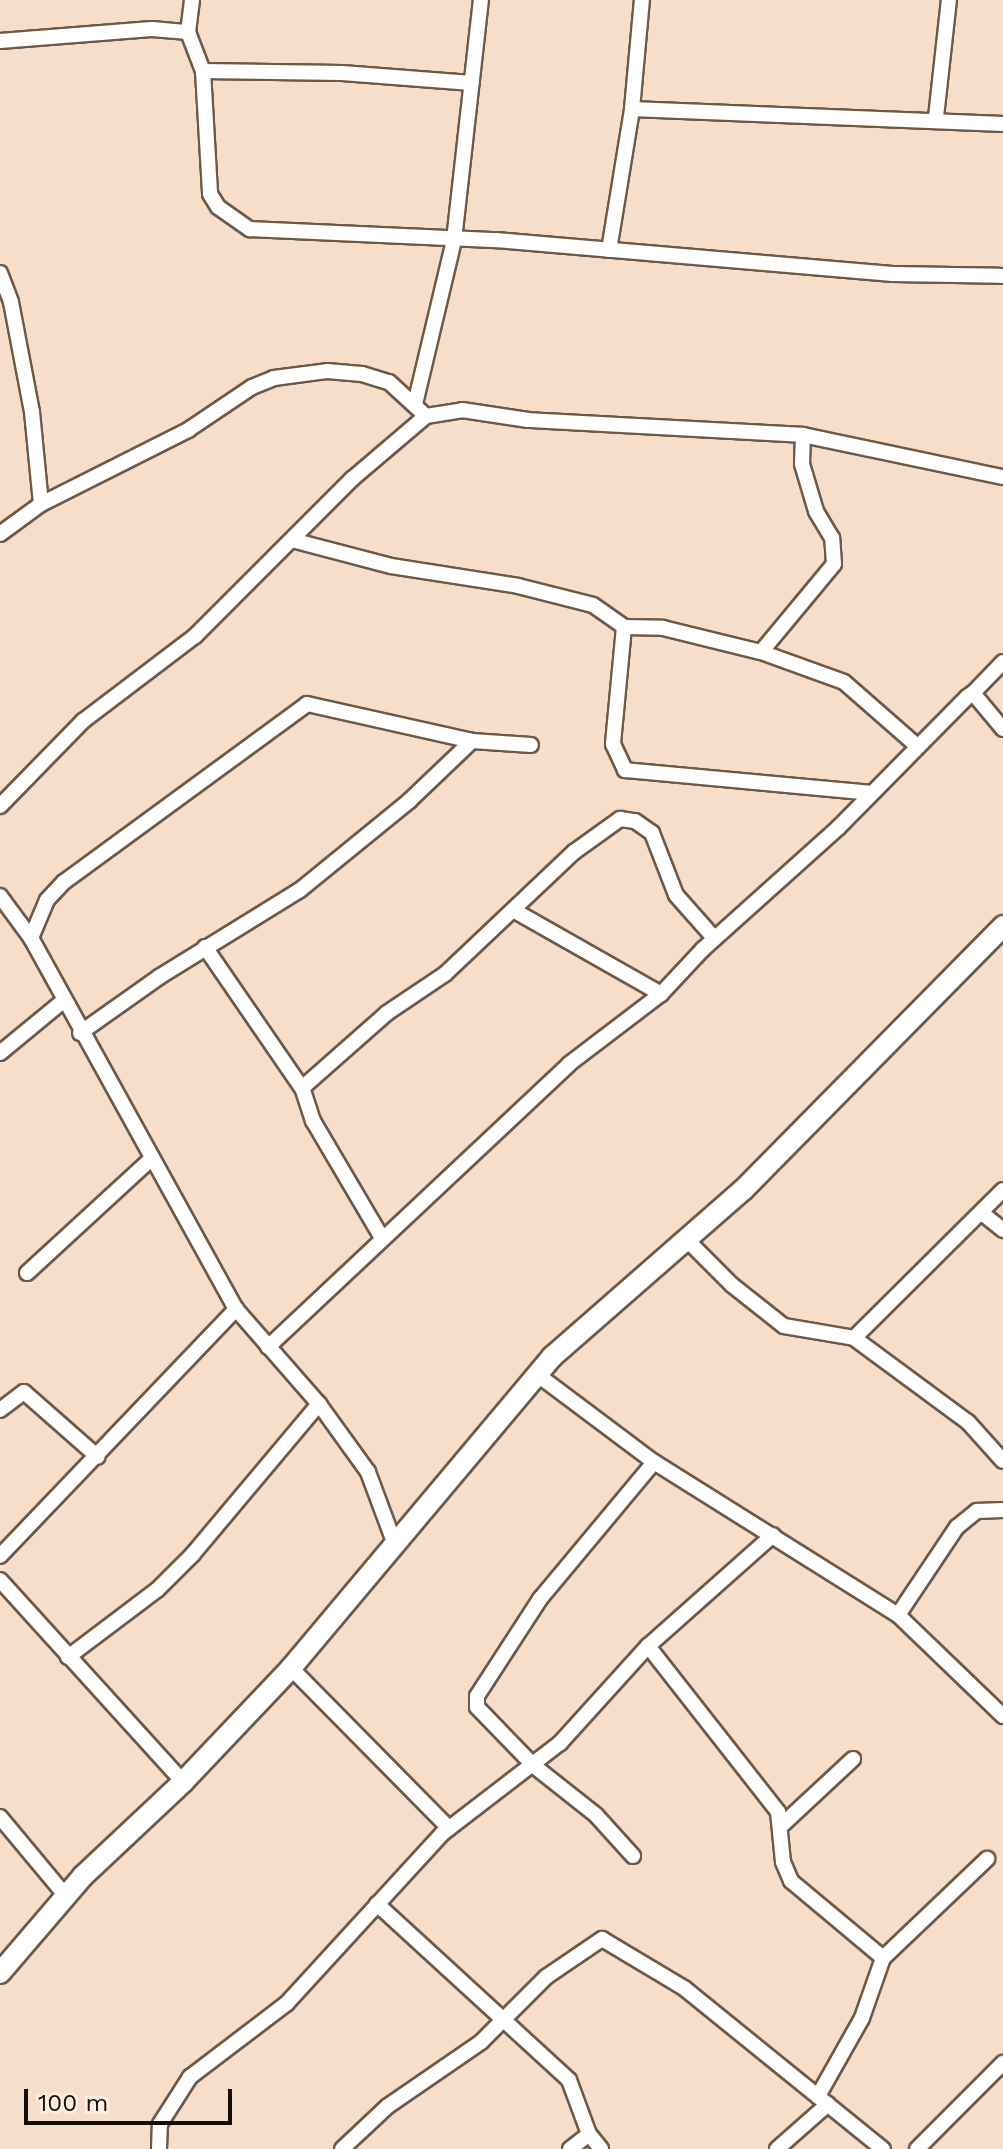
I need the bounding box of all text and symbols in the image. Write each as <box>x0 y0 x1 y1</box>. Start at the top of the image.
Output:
scale bar <box>28 2073 236 2123</box>
text: 100 m <box>38 2089 108 2117</box>

